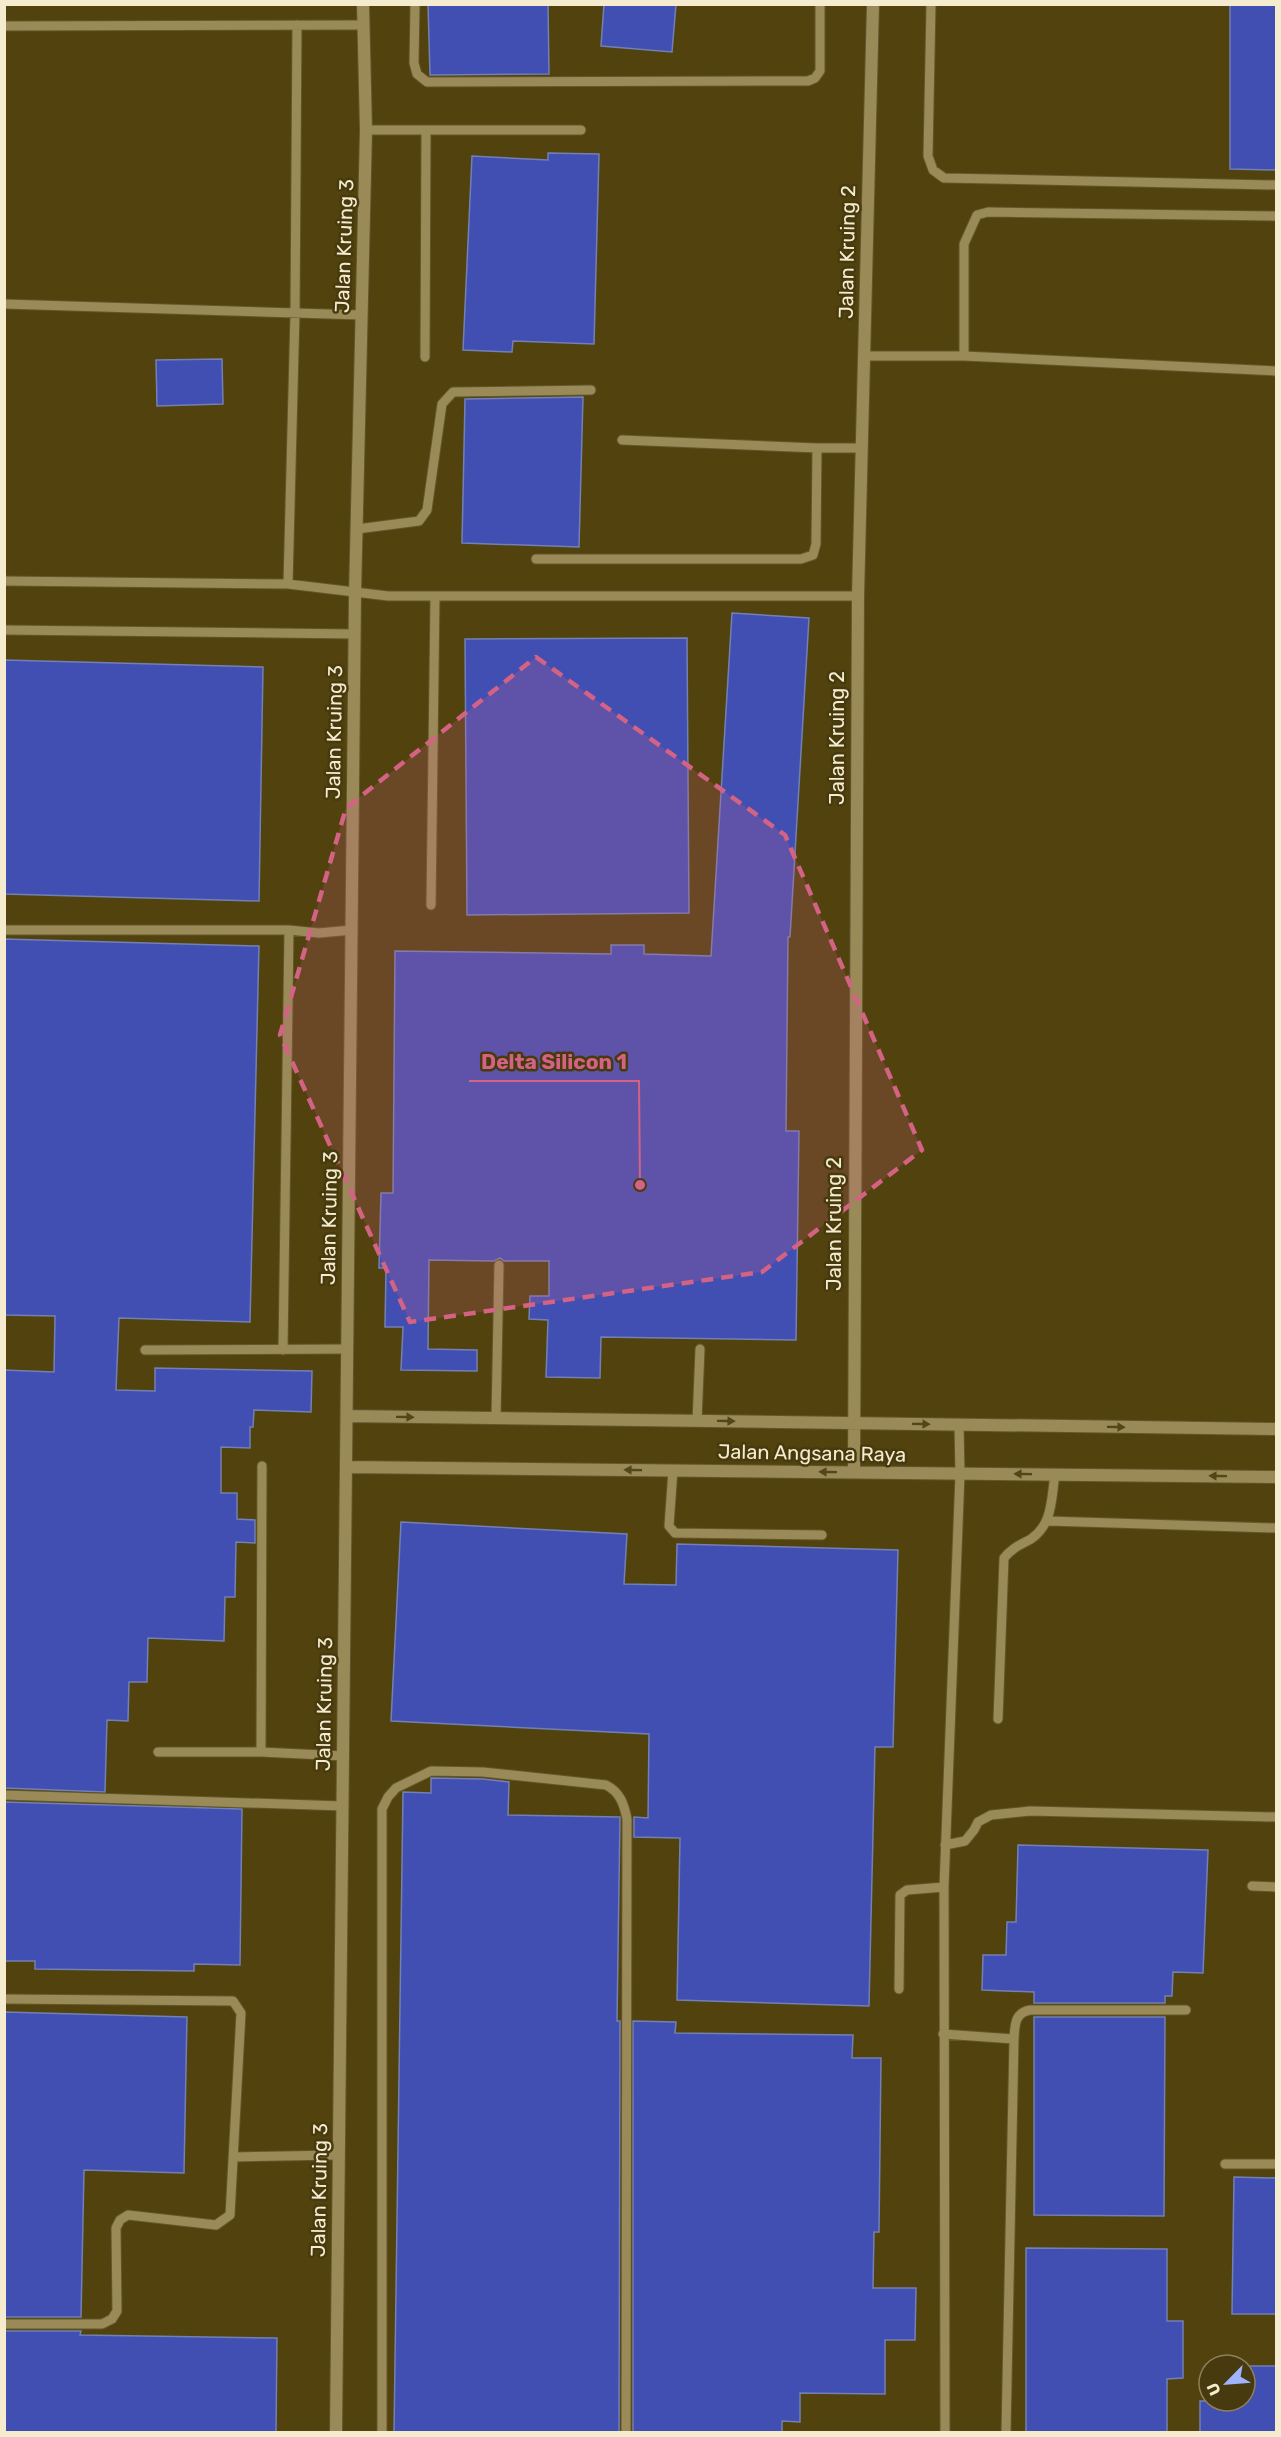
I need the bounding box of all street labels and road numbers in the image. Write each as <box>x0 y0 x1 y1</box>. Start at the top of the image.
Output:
street label: Jalan Kruing 3 <box>330 179 358 313</box>
street label: Jalan Kruing 2 <box>834 185 860 319</box>
street label: Jalan Kruing 3 <box>321 665 347 799</box>
street label: Jalan Kruing 2 <box>825 671 849 805</box>
street label: Jalan Kruing 3 <box>316 1151 342 1285</box>
street label: Jalan Kruing 2 <box>822 1157 846 1291</box>
street label: Jalan Angsana Raya <box>718 1439 906 1467</box>
street label: Jalan Kruing 3 <box>311 1637 337 1771</box>
street label: Jalan Kruing 3 <box>306 2123 332 2257</box>

